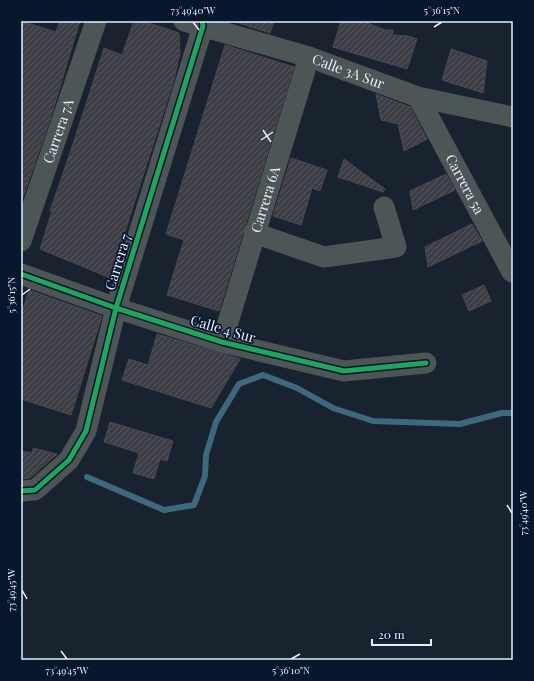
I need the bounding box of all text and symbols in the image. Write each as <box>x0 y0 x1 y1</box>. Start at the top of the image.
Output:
text: 73°49'40"W <box>171 3 216 17</box>
text: 5°36'15"N <box>424 3 460 17</box>
street label: Calle 3A Sur <box>310 49 388 93</box>
street label: Carrera 7A <box>38 96 78 166</box>
street label: Carrera 5a <box>441 151 489 217</box>
street label: Carrera 6A <box>246 164 284 235</box>
street label: Carrera 7 <box>100 231 135 292</box>
text: 5°36'15"N <box>4 277 18 313</box>
street label: Calle 4 Sur <box>188 310 259 347</box>
text: 73°49'40"W <box>516 490 530 535</box>
text: 73°49'45"W <box>4 568 18 611</box>
scale bar <box>372 621 431 647</box>
text: 20 m <box>378 626 405 642</box>
text: 73°49'45"W <box>46 663 89 677</box>
text: 5°36'10"N <box>272 663 310 677</box>

